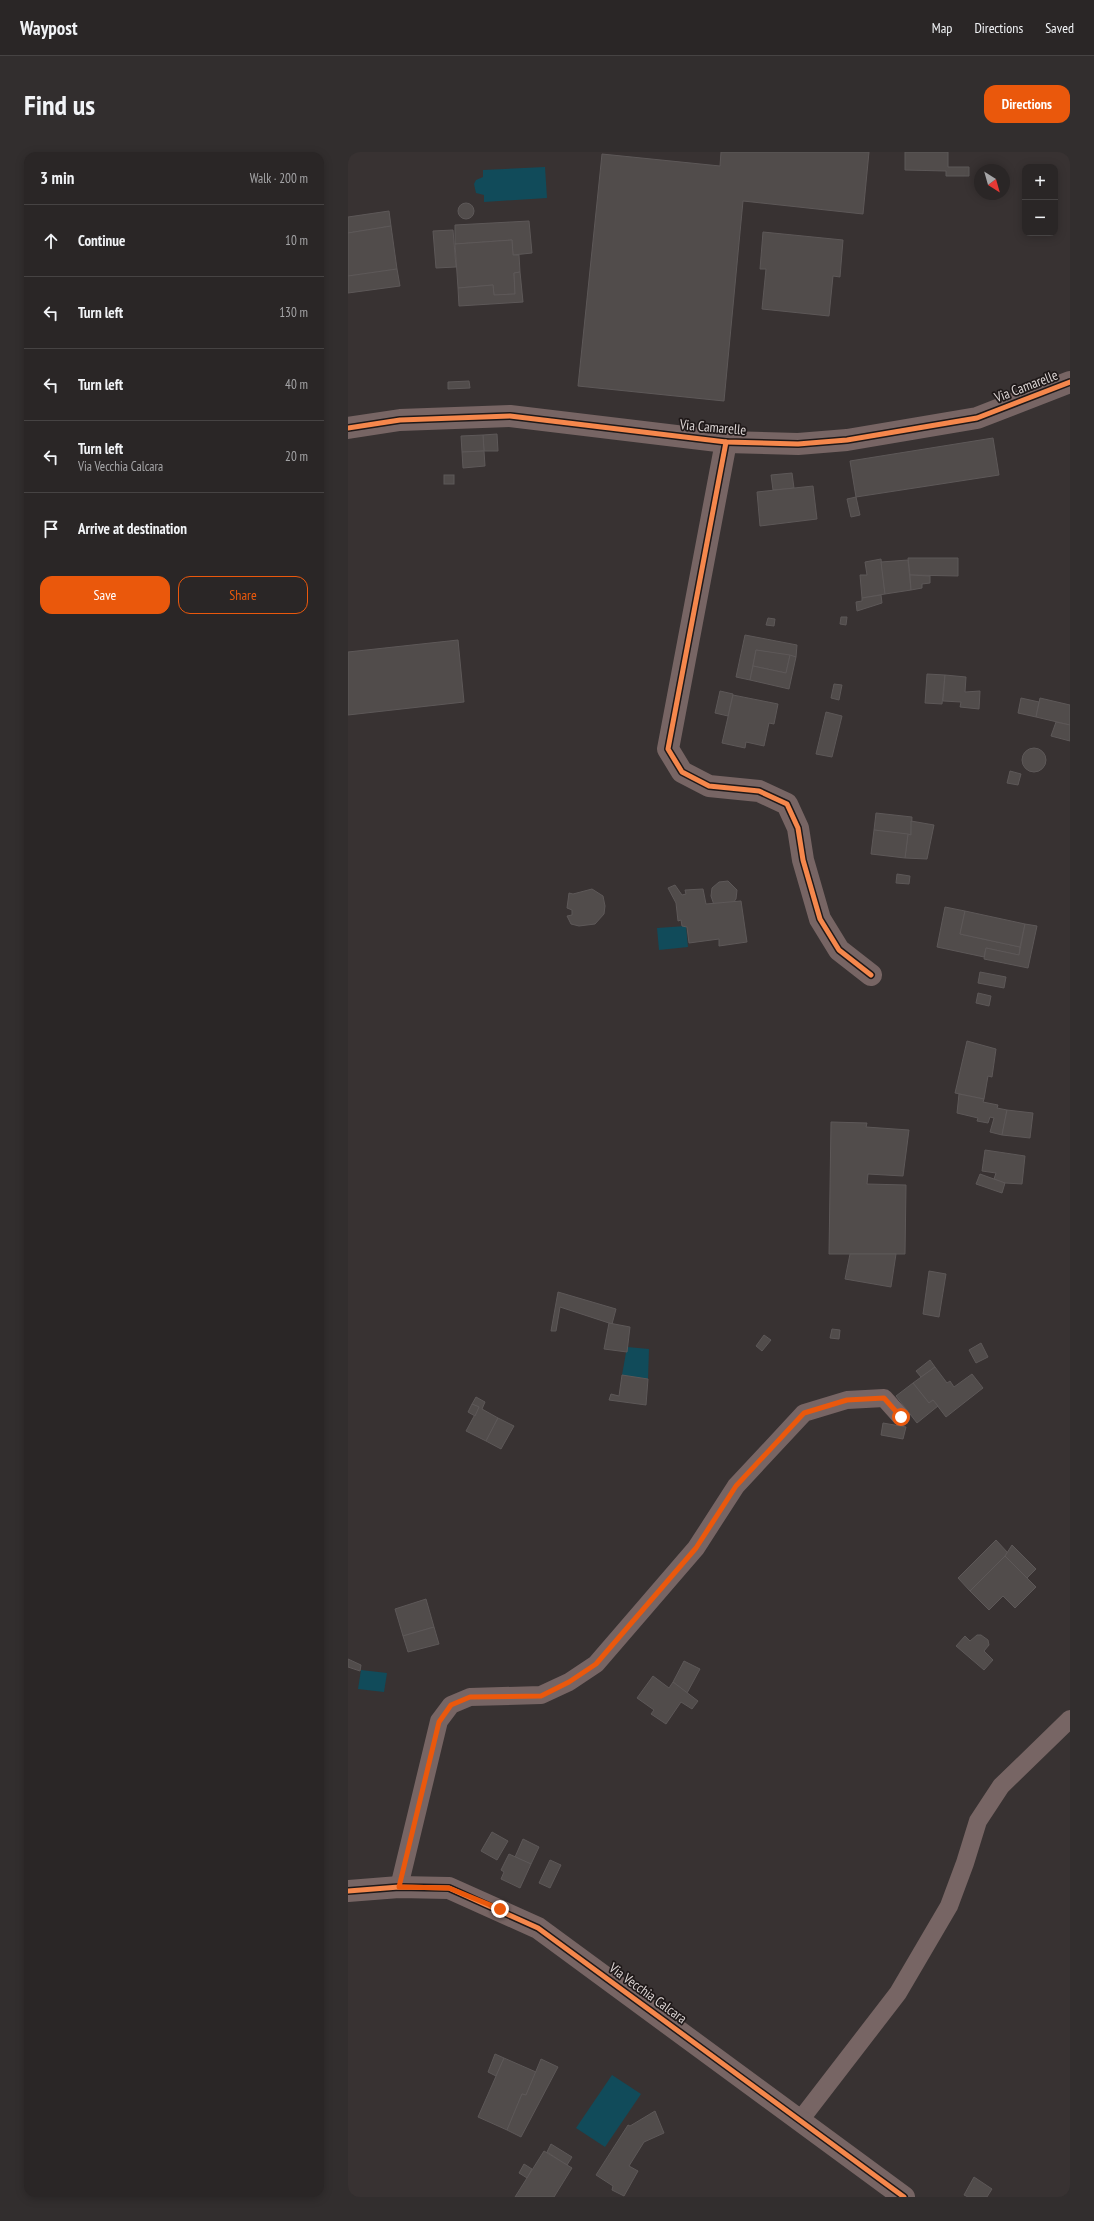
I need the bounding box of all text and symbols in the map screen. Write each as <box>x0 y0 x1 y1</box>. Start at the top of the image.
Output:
text: Waypost <box>20 16 77 40</box>
text: Map <box>932 19 952 37</box>
text: Directions <box>974 19 1023 37</box>
text: Saved <box>1045 19 1074 37</box>
button: Directions <box>984 85 1070 123</box>
text: Find us <box>24 86 95 123</box>
north arrow <box>974 164 1010 200</box>
map controls <box>1022 164 1058 236</box>
button: + <box>1022 164 1058 200</box>
text: 3 min <box>40 167 74 189</box>
text: Walk · 200 m <box>250 170 308 187</box>
button: − <box>1022 200 1058 236</box>
icon: ahead <box>40 230 62 252</box>
text: Continue <box>78 231 125 250</box>
text: 10 m <box>285 232 308 249</box>
icon: left <box>40 302 62 324</box>
text: Turn left <box>78 303 123 322</box>
text: 130 m <box>279 304 308 321</box>
street label: Via Camarelle <box>991 366 1060 407</box>
icon: left <box>40 374 62 396</box>
text: Turn left <box>78 375 123 394</box>
text: 40 m <box>285 376 308 393</box>
street label: Via Camarelle <box>678 415 747 439</box>
text: Turn left <box>78 439 123 458</box>
icon: left <box>40 446 62 468</box>
text: 20 m <box>285 448 308 465</box>
text: Via Vecchia Calcara <box>78 458 163 475</box>
icon: arrive <box>40 518 62 540</box>
text: Arrive at destination <box>78 519 187 538</box>
button: Save <box>40 576 170 614</box>
button: Share <box>178 576 308 614</box>
route start <box>892 1408 910 1426</box>
route end <box>491 1900 509 1918</box>
street label: Via Vecchia Calcara <box>605 1958 690 2027</box>

